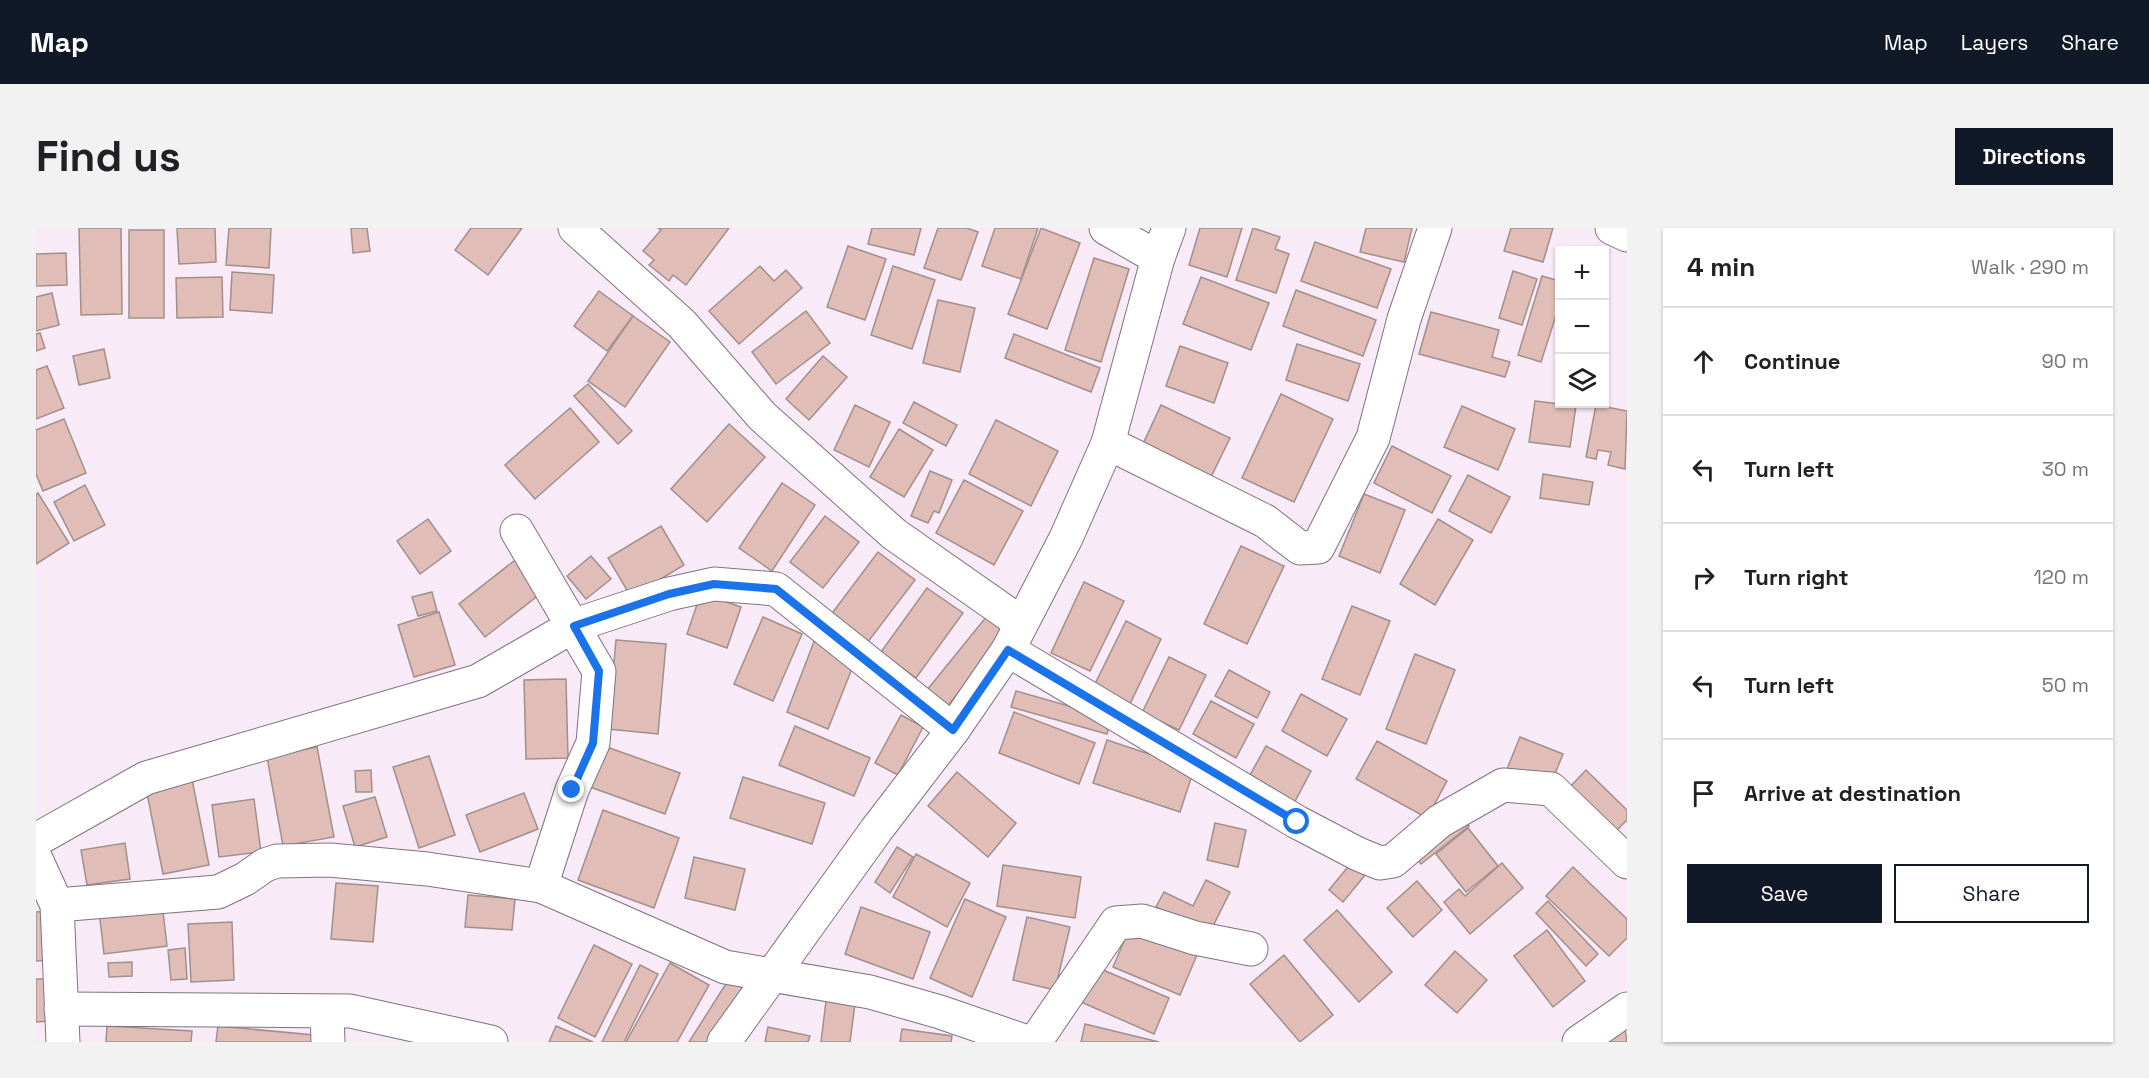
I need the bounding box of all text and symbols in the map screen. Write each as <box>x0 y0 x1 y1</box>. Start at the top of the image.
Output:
text: Map <box>30 24 89 60</box>
text: Map <box>1884 29 1928 56</box>
text: Layers <box>1961 29 2028 56</box>
text: Share <box>2061 29 2119 56</box>
button: Directions <box>1955 128 2113 185</box>
text: Find us <box>36 130 181 183</box>
map controls <box>1555 246 1609 408</box>
button: + <box>1555 246 1609 300</box>
text: 4 min <box>1687 250 1755 284</box>
text: Walk · 290 m <box>1971 254 2089 280</box>
button: − <box>1555 300 1609 354</box>
icon: ahead <box>1687 345 1720 378</box>
text: Continue <box>1744 347 1840 375</box>
text: 90 m <box>2042 348 2089 374</box>
button: layers <box>1555 354 1609 408</box>
icon: left <box>1687 453 1720 486</box>
text: Turn left <box>1744 455 1834 483</box>
text: 30 m <box>2042 456 2089 482</box>
icon: right <box>1687 561 1720 594</box>
text: Turn right <box>1744 563 1849 591</box>
text: 120 m <box>2033 564 2089 590</box>
icon: left <box>1687 669 1720 702</box>
text: Turn left <box>1744 671 1834 699</box>
text: 50 m <box>2042 672 2089 698</box>
route end <box>558 776 584 802</box>
icon: arrive <box>1687 777 1720 810</box>
text: Arrive at destination <box>1744 779 1961 807</box>
route start <box>1283 808 1309 834</box>
button: Save <box>1687 864 1882 923</box>
button: Share <box>1894 864 2089 923</box>

